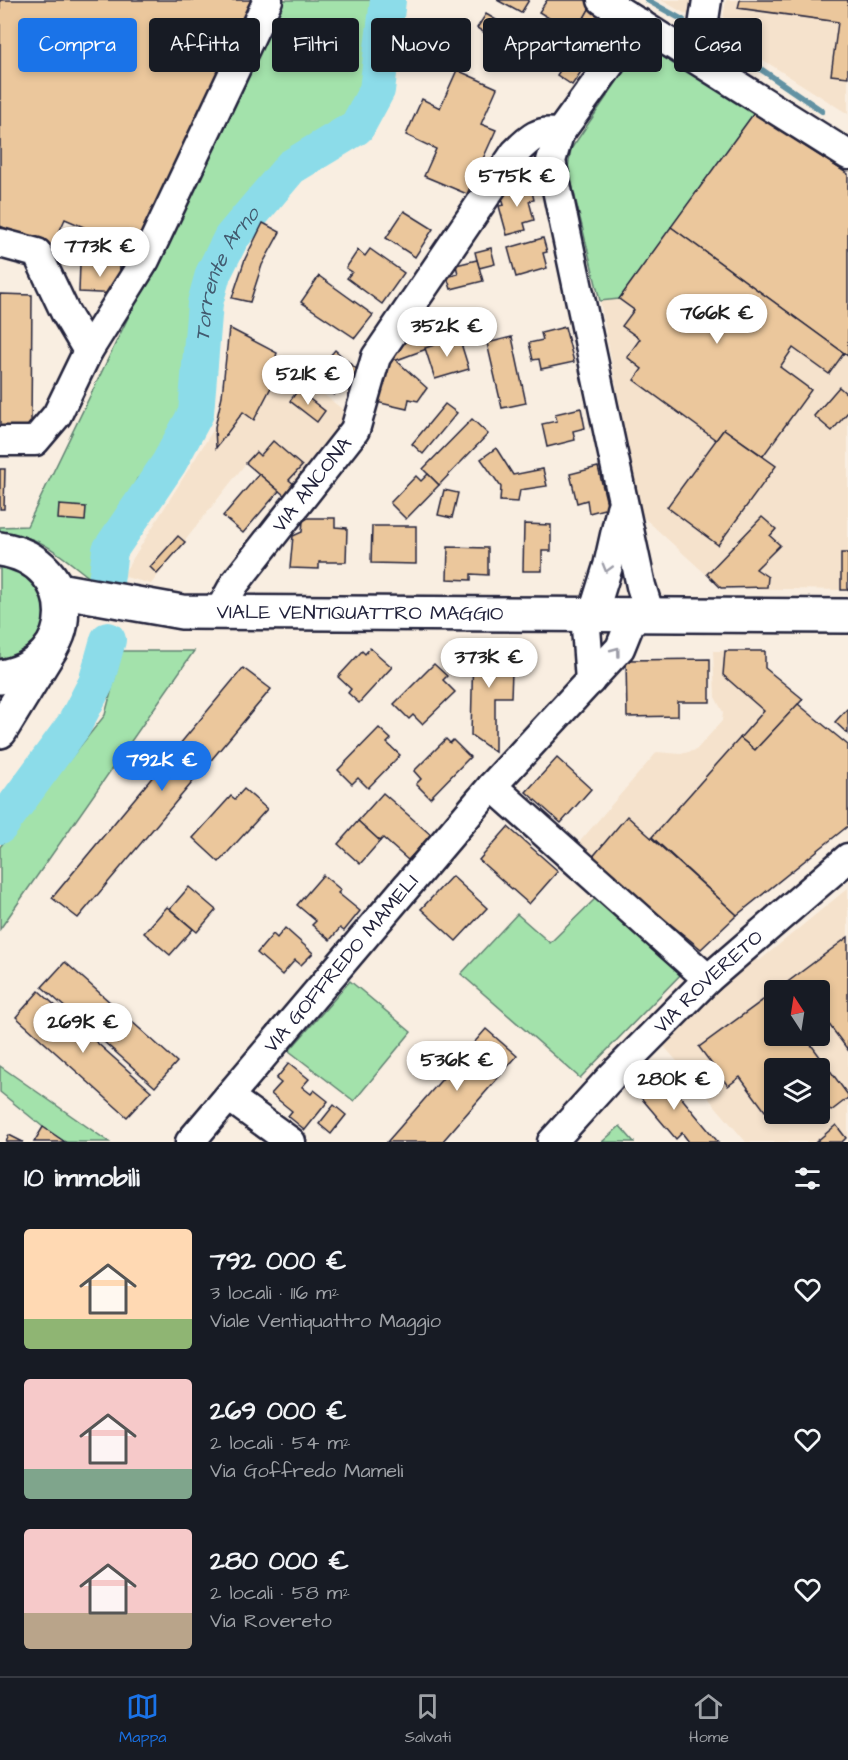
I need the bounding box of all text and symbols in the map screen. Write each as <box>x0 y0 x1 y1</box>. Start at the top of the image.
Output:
chip: Compra <box>18 18 137 72</box>
chip: Affitta <box>149 18 260 72</box>
chip: Filtri <box>272 18 359 72</box>
chip: Nuovo <box>371 18 471 72</box>
chip: Appartamento <box>483 18 662 72</box>
chip: Casa <box>674 18 762 72</box>
pin: 575K € <box>468 157 566 208</box>
text: 575K € <box>479 162 555 190</box>
water label: Torrente Arno <box>187 199 267 342</box>
pin: 773K € <box>51 227 149 278</box>
text: 773K € <box>65 232 135 260</box>
pin: 766K € <box>668 294 766 345</box>
text: 766K € <box>680 299 754 327</box>
pin: 352K € <box>398 307 496 358</box>
text: 352K € <box>411 312 483 340</box>
pin: 521K € <box>259 355 357 406</box>
text: 521K € <box>276 360 340 388</box>
street label: VIA ANCONA <box>266 431 359 539</box>
one-way arrow <box>602 562 614 573</box>
street label: VIALE VENTIQUATTRO MAGGIO <box>216 598 504 628</box>
pin: 373K € <box>440 638 538 689</box>
text: 373K € <box>455 643 523 671</box>
one-way arrow <box>609 647 620 658</box>
pin: 792K € <box>113 741 211 792</box>
text: 792K € <box>126 746 198 774</box>
street label: VIA GOFFREDO MAMELI <box>257 868 425 1059</box>
street label: VIA ROVERETO <box>647 924 769 1040</box>
north arrow <box>764 980 830 1046</box>
map controls <box>764 980 830 1124</box>
pin: 269K € <box>34 1003 132 1054</box>
text: 269K € <box>47 1008 119 1036</box>
pin: 536K € <box>408 1041 506 1092</box>
text: 536K € <box>421 1046 493 1074</box>
button: layers <box>764 1058 830 1124</box>
pin: 280K € <box>625 1060 723 1111</box>
text: 280K € <box>637 1065 711 1093</box>
text: 10 immobili <box>24 1160 140 1196</box>
icon: filters <box>791 1162 824 1195</box>
text: 792 000 € <box>210 1243 346 1279</box>
icon: home <box>72 1253 144 1325</box>
icon: heart <box>791 1273 824 1306</box>
text: 3 locali · 116 m² <box>210 1279 339 1307</box>
text: Viale Ventiquattro Maggio <box>210 1307 441 1335</box>
text: 269 000 € <box>210 1393 347 1429</box>
icon: home <box>72 1403 144 1475</box>
icon: heart <box>791 1423 824 1456</box>
text: 2 locali · 54 m² <box>210 1429 351 1457</box>
text: Via Goffredo Mameli <box>210 1457 403 1485</box>
text: 280 000 € <box>210 1543 349 1579</box>
icon: home <box>72 1553 144 1625</box>
icon: heart <box>791 1573 824 1606</box>
text: 2 locali · 58 m² <box>210 1579 350 1607</box>
text: Via Rovereto <box>210 1607 332 1635</box>
tab: Mappa <box>119 1690 166 1748</box>
tab: Salvati <box>405 1690 451 1748</box>
tab: Home <box>689 1690 729 1748</box>

